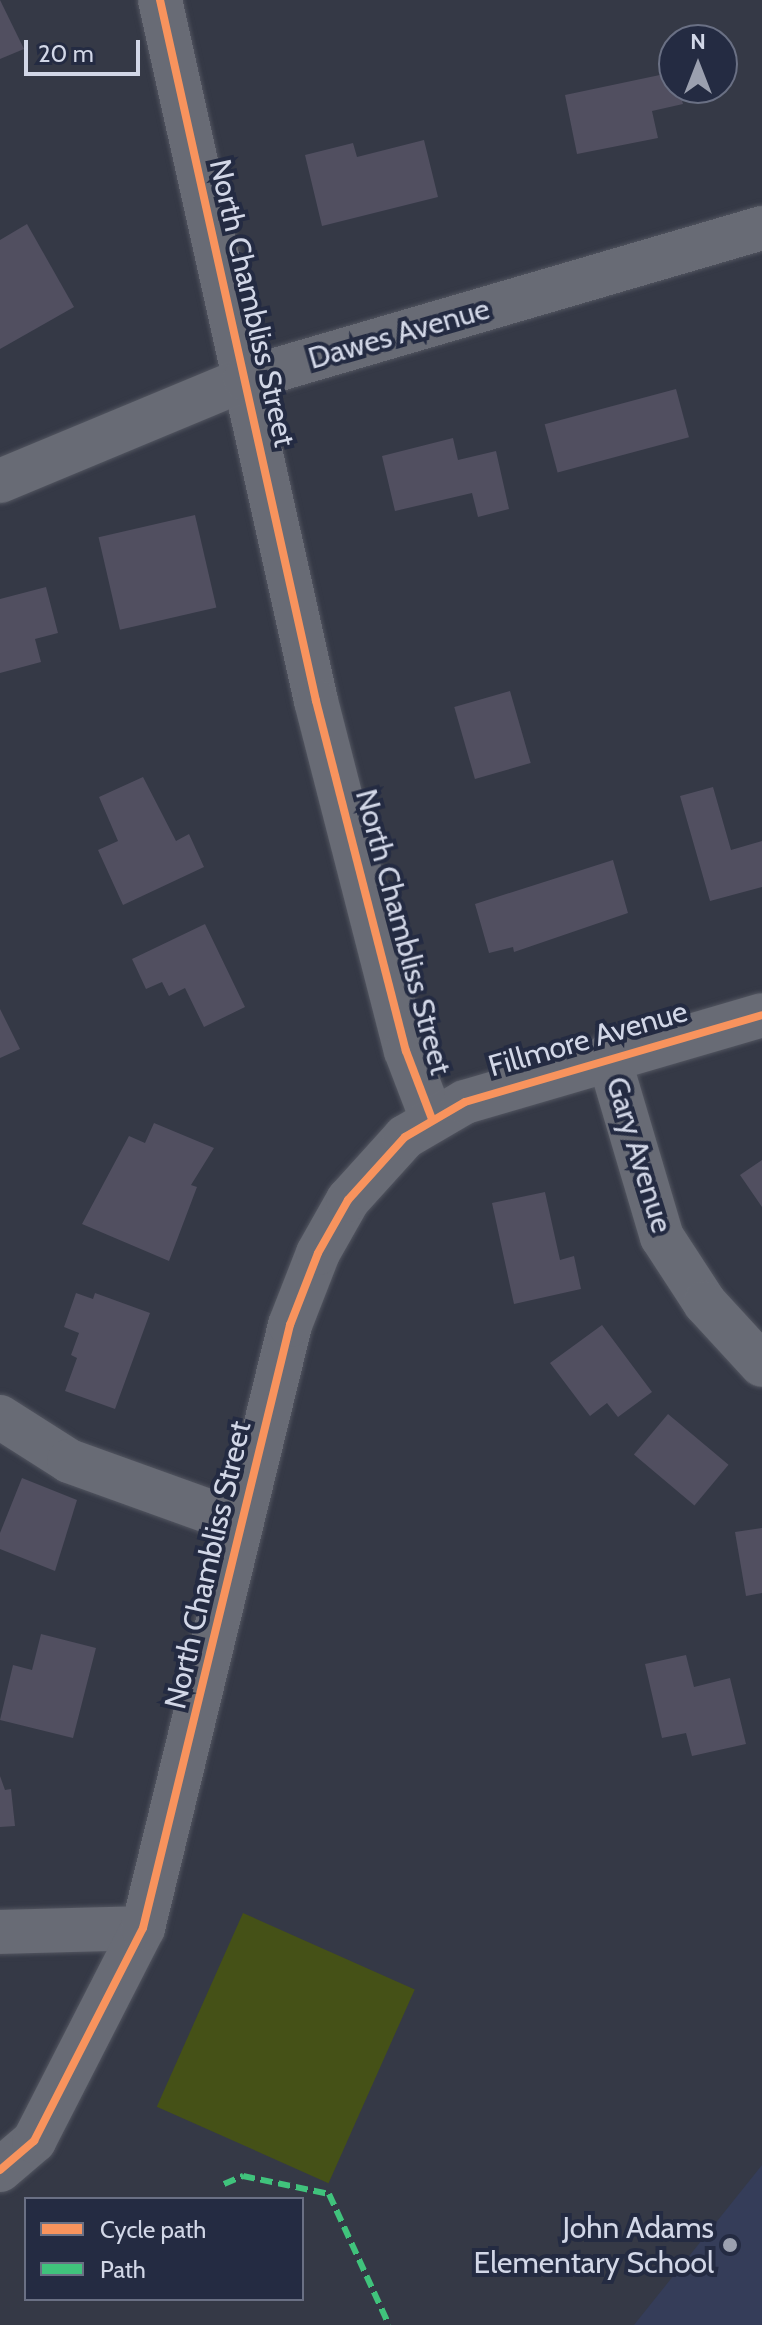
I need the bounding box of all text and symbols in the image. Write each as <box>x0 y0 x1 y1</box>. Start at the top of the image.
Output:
scale bar <box>28 24 144 74</box>
north arrow <box>658 24 738 104</box>
text: N <box>690 28 706 55</box>
text: 20 m <box>38 39 94 68</box>
street label: North Chambliss Street <box>201 156 303 450</box>
street label: Dawes Avenue <box>304 291 494 377</box>
street label: North Chambliss Street <box>348 785 458 1079</box>
street label: Fillmore Avenue <box>484 993 692 1085</box>
street label: Gary Avenue <box>598 1073 680 1237</box>
street label: North Chambliss Street <box>157 1418 259 1712</box>
legend <box>24 2197 304 2301</box>
place label: John Adams Elementary School <box>474 2210 714 2280</box>
text: Cycle path <box>100 2215 206 2244</box>
marker: John Adams Elementary School <box>721 2236 739 2254</box>
text: Path <box>100 2255 146 2284</box>

